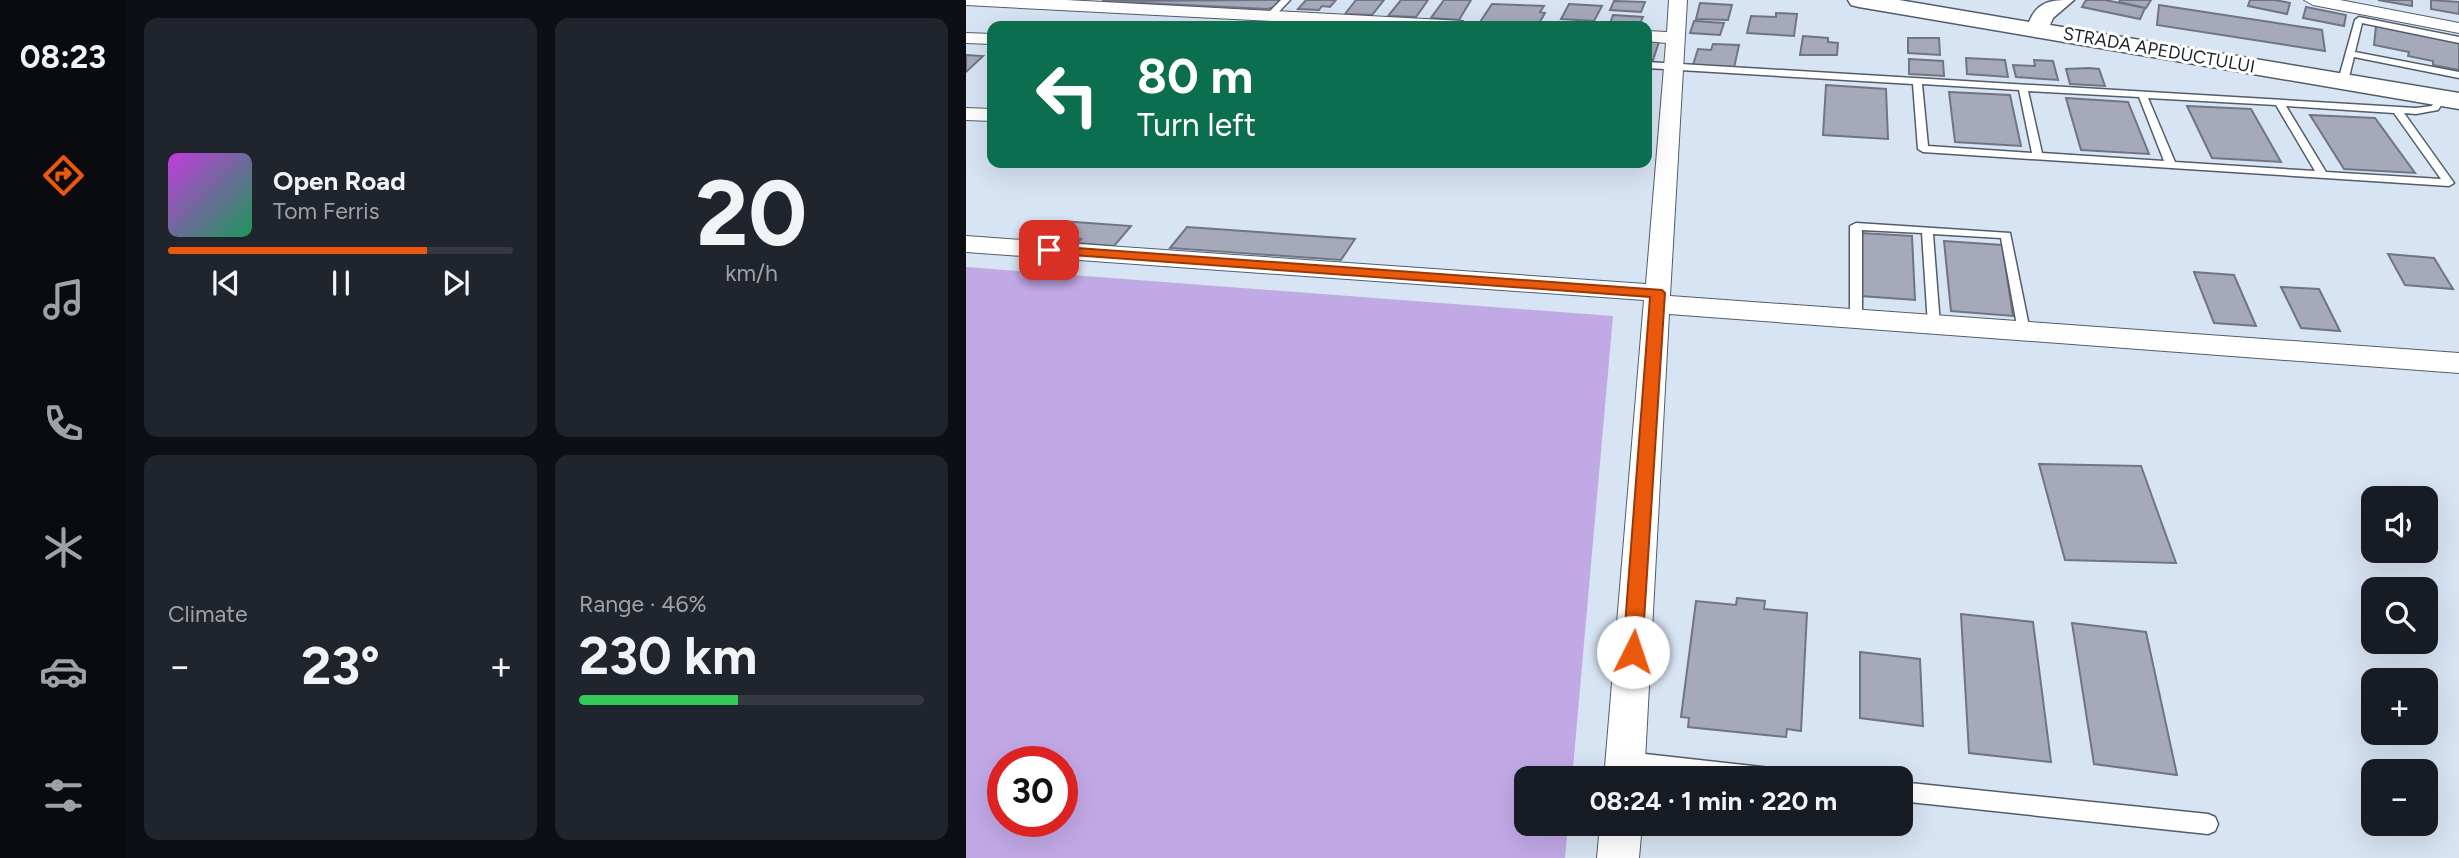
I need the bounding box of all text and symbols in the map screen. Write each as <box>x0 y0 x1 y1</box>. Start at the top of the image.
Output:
street label: STRADA APEDUCTULUI <box>2061 22 2257 78</box>
text: 08:23 <box>20 38 106 76</box>
text: 80 m <box>1137 46 1253 105</box>
icon: left <box>1022 49 1113 140</box>
text: Turn left <box>1137 106 1256 144</box>
icon: directions <box>39 151 88 200</box>
text: 20 <box>696 159 807 268</box>
text: Open Road <box>273 165 406 197</box>
text: Tom Ferris <box>273 197 379 225</box>
pin <box>1019 220 1079 280</box>
icon: arrive <box>1030 231 1068 269</box>
text: km/h <box>725 259 778 287</box>
icon: previous <box>207 264 245 302</box>
icon: pause <box>322 264 360 302</box>
icon: next <box>437 264 475 302</box>
icon: music <box>39 275 88 324</box>
icon: phone <box>39 399 88 448</box>
map controls <box>2361 486 2438 836</box>
button: sound <box>2361 486 2438 563</box>
icon: climate <box>39 523 88 572</box>
button: search <box>2361 577 2438 654</box>
text: Range · 46% <box>579 590 707 618</box>
text: Climate <box>168 600 247 628</box>
position arrow <box>1596 615 1670 689</box>
text: 230 km <box>579 625 757 687</box>
text: 23° <box>301 635 380 697</box>
text: − <box>168 643 192 689</box>
text: + <box>489 643 513 689</box>
icon: car <box>39 647 88 696</box>
button: + <box>2361 668 2438 745</box>
speed limit sign: 30 <box>987 746 1078 837</box>
button: − <box>2361 759 2438 836</box>
icon: filters <box>39 771 88 820</box>
text: 08:24 · 1 min · 220 m <box>1590 785 1837 817</box>

